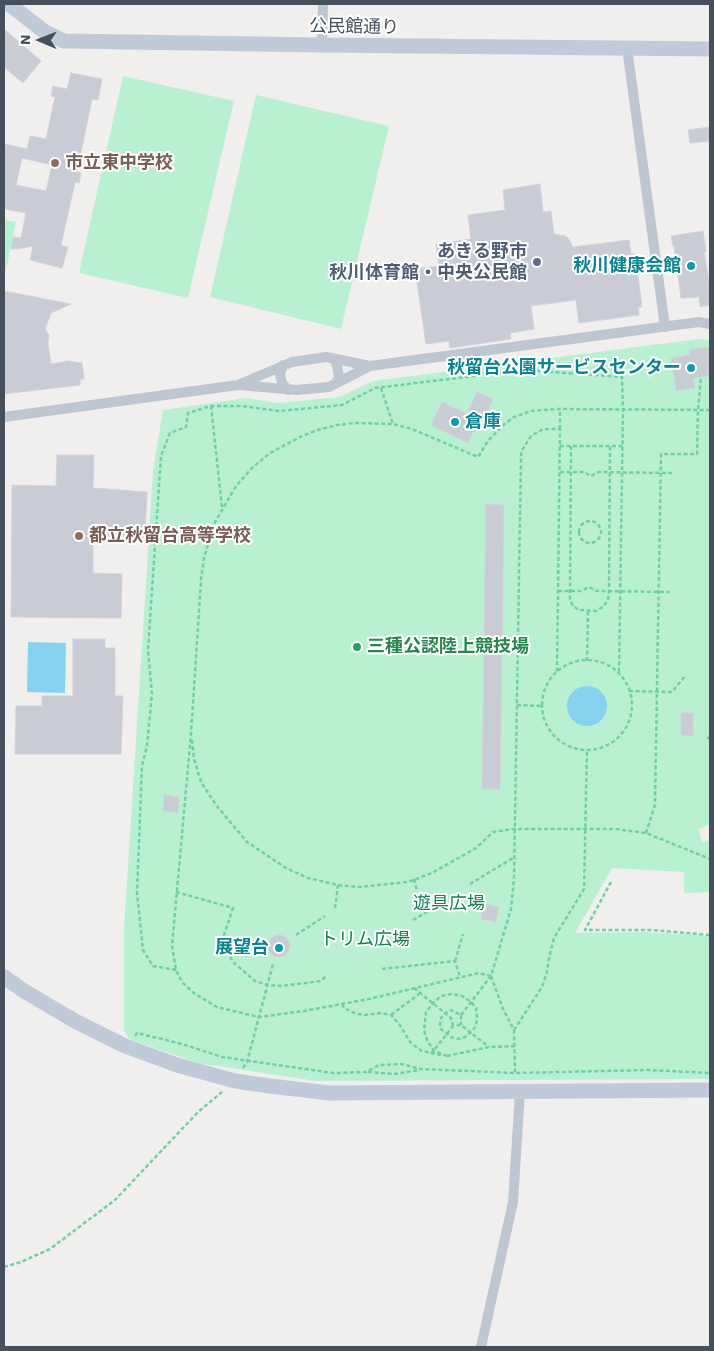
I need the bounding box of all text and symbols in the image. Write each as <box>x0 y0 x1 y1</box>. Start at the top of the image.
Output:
north arrow <box>15 15 65 65</box>
street label: 公民館通り <box>309 15 399 39</box>
text: N <box>17 34 33 45</box>
place label: 市立東中学校 <box>65 152 173 174</box>
marker: 市立東中学校 <box>49 157 61 169</box>
place label: あきる野市 秋川体育館・中央公民館 <box>329 241 527 284</box>
place label: 秋川健康会館 <box>573 255 681 277</box>
marker: あきる野市 秋川体育館・中央公民館 <box>531 256 543 268</box>
marker: 秋川健康会館 <box>685 260 697 272</box>
place label: 秋留台公園サービスセンター <box>447 357 681 379</box>
marker: 秋留台公園サービスセンター <box>685 362 697 374</box>
place label: 倉庫 <box>465 411 501 433</box>
marker: 倉庫 <box>449 416 461 428</box>
place label: 都立秋留台高等学校 <box>89 525 251 547</box>
marker: 都立秋留台高等学校 <box>73 530 85 542</box>
place label: 三種公認陸上競技場 <box>367 636 529 658</box>
marker: 三種公認陸上競技場 <box>351 641 363 653</box>
park label: 遊具広場 <box>413 893 485 915</box>
park label: トリム広場 <box>320 929 410 951</box>
place label: 展望台 <box>215 937 269 959</box>
marker: 展望台 <box>273 942 285 954</box>

